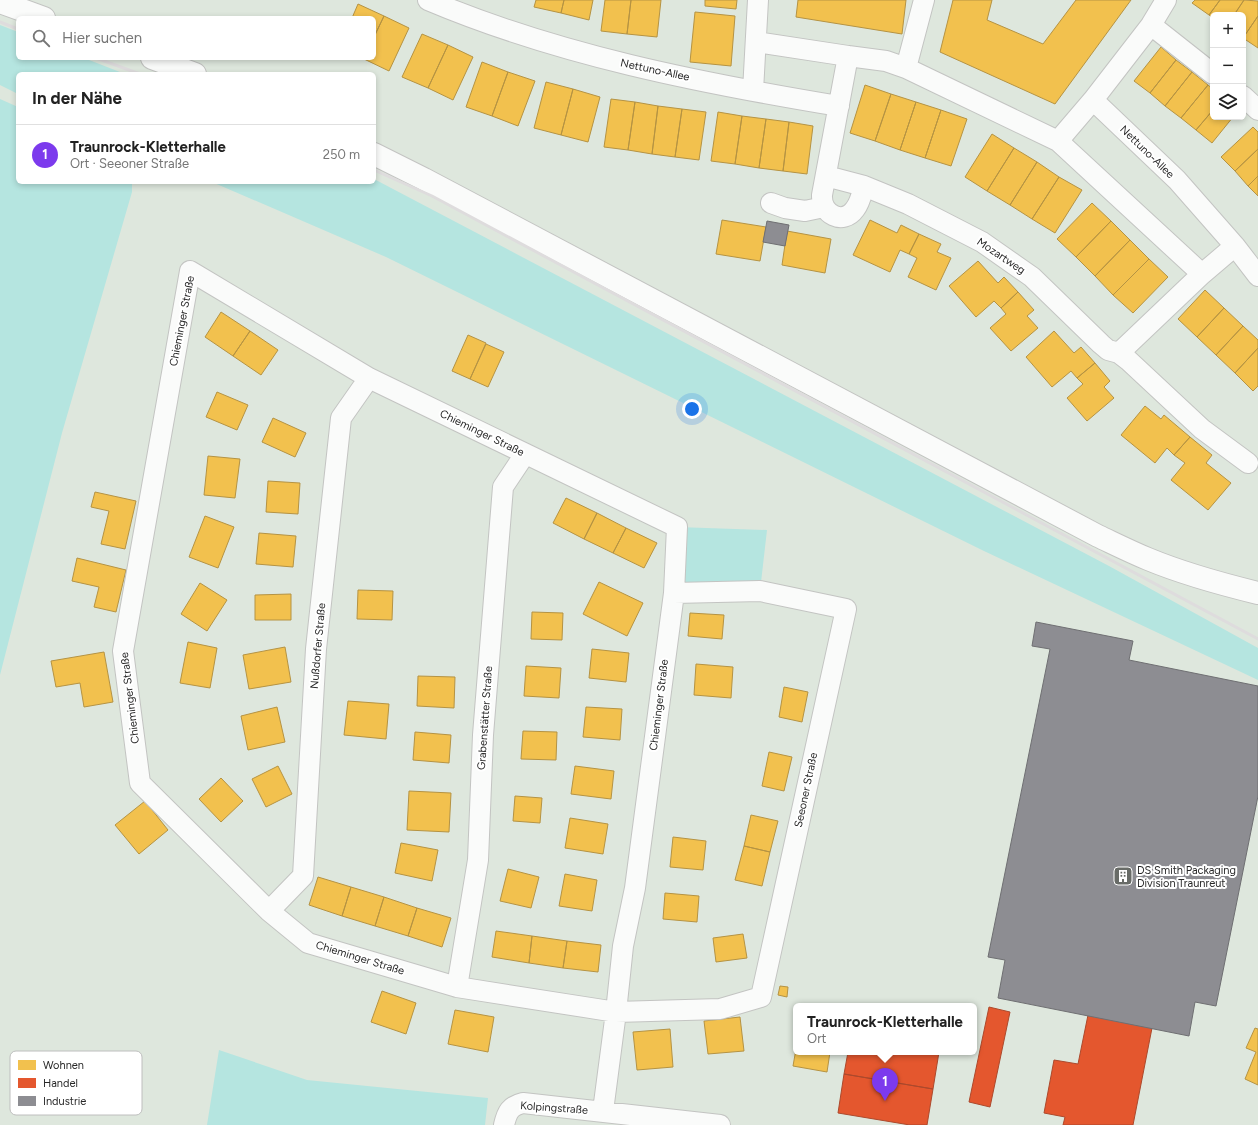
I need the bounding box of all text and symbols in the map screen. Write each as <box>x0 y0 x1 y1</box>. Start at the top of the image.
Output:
map controls <box>1210 12 1246 120</box>
button: + <box>1210 12 1246 48</box>
search box <box>16 16 376 60</box>
icon: search <box>30 27 52 49</box>
text: Hier suchen <box>62 29 142 47</box>
button: − <box>1210 48 1246 84</box>
street label: Nettuno-Allee <box>619 56 691 84</box>
button: layers <box>1210 84 1246 120</box>
text: In der Nähe <box>32 88 122 108</box>
street label: Nettuno-Allee <box>1117 123 1177 181</box>
text: Traunrock-Kletterhalle <box>70 138 226 156</box>
text: 1 <box>42 147 48 162</box>
text: 250 m <box>323 147 360 162</box>
text: Ort · Seeoner Straße <box>70 156 189 171</box>
street label: Mozartweg <box>974 235 1028 277</box>
street label: Chieminger Straße <box>167 275 197 367</box>
your location <box>682 399 702 419</box>
street label: Chieminger Straße <box>438 407 526 459</box>
street label: Nußdorfer Straße <box>308 602 328 690</box>
street label: Chieminger Straße <box>118 652 142 744</box>
street label: Chieminger Straße <box>647 659 671 751</box>
street label: Grabenstätter Straße <box>475 666 495 770</box>
street label: Seeoner Straße <box>792 751 820 829</box>
place label: DS Smith Packaging Division Traunreut <box>1137 864 1236 890</box>
building icon: DS Smith Packaging Division Traunreut <box>1112 865 1134 887</box>
street label: Chieminger Straße <box>314 938 406 978</box>
popup <box>793 1003 977 1055</box>
text: Traunrock-Kletterhalle <box>807 1013 963 1031</box>
text: Ort <box>807 1031 826 1046</box>
legend <box>10 1051 142 1115</box>
text: Wohnen <box>43 1059 84 1072</box>
pin: 1 <box>872 1068 898 1101</box>
text: Handel <box>43 1077 78 1090</box>
text: Industrie <box>43 1095 86 1108</box>
street label: Kolpingstraße <box>520 1099 588 1117</box>

